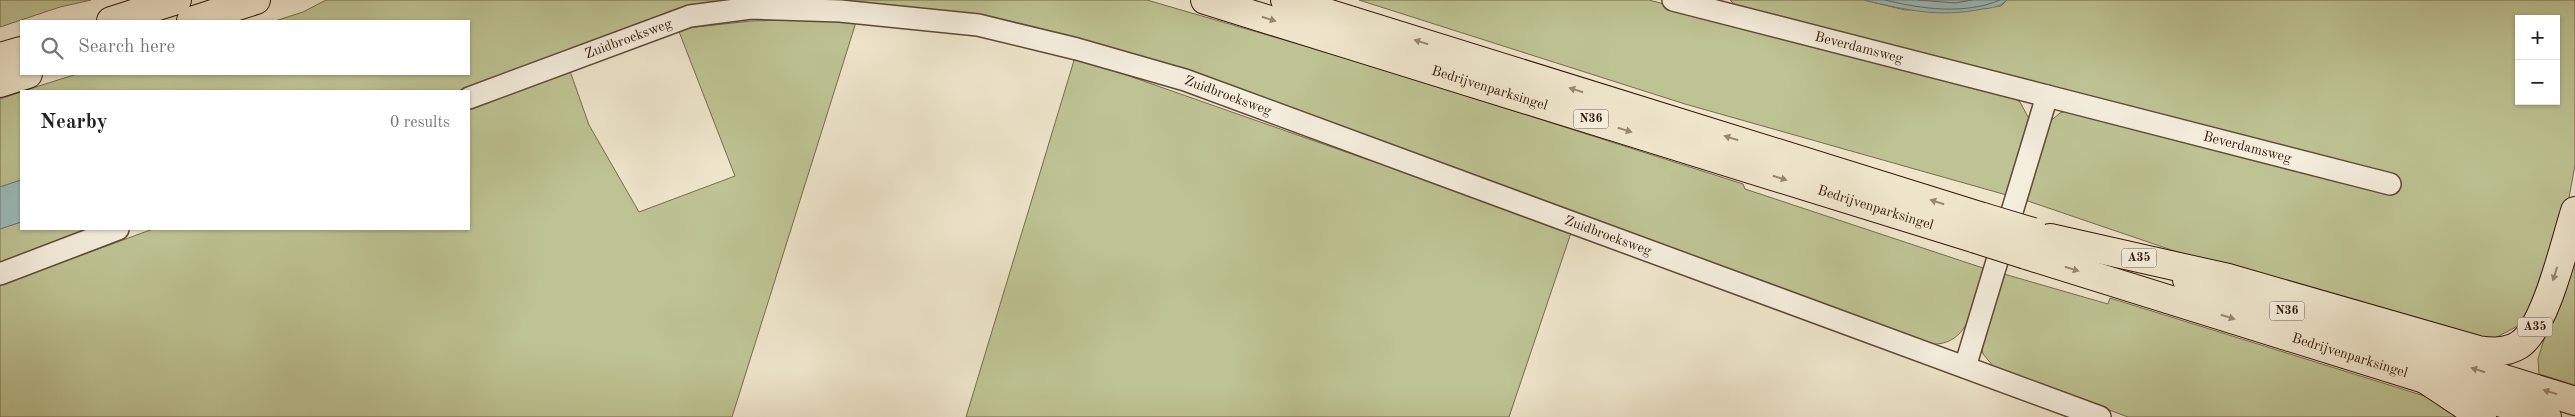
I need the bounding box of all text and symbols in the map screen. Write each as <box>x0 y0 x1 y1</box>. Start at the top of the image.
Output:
one-way arrow <box>1262 15 1277 23</box>
map controls <box>2515 15 2560 105</box>
button: + <box>2515 15 2560 60</box>
street label: Zuidbroeksweg <box>583 16 674 61</box>
search box <box>20 20 470 75</box>
street label: Beverdamsweg <box>1813 30 1905 66</box>
icon: search <box>38 34 66 62</box>
one-way arrow <box>1414 37 1429 45</box>
text: Search here <box>78 38 175 57</box>
button: − <box>2515 60 2560 105</box>
street label: Bedrijvenparksingel <box>1430 64 1550 113</box>
street label: Zuidbroeksweg <box>1183 73 1274 118</box>
one-way arrow <box>1569 86 1584 93</box>
road number: N36 <box>1574 110 1608 128</box>
text: Nearby <box>40 112 108 133</box>
text: 0 results <box>390 115 450 131</box>
one-way arrow <box>1617 126 1632 134</box>
street label: Beverdamsweg <box>2202 129 2293 166</box>
one-way arrow <box>1724 134 1739 142</box>
one-way arrow <box>1772 175 1787 182</box>
street label: Bedrijvenparksingel <box>1816 183 1935 232</box>
one-way arrow <box>1929 198 1944 206</box>
street label: Zuidbroeksweg <box>1563 213 1654 258</box>
road number: A35 <box>2122 248 2156 268</box>
one-way arrow <box>2065 266 2080 273</box>
one-way arrow <box>2551 266 2559 281</box>
road number: N36 <box>2270 302 2304 321</box>
one-way arrow <box>2220 313 2235 321</box>
road number: A35 <box>2518 318 2552 337</box>
street label: Bedrijvenparksingel <box>2290 331 2410 380</box>
one-way arrow <box>2470 366 2485 373</box>
one-way arrow <box>2542 388 2557 396</box>

